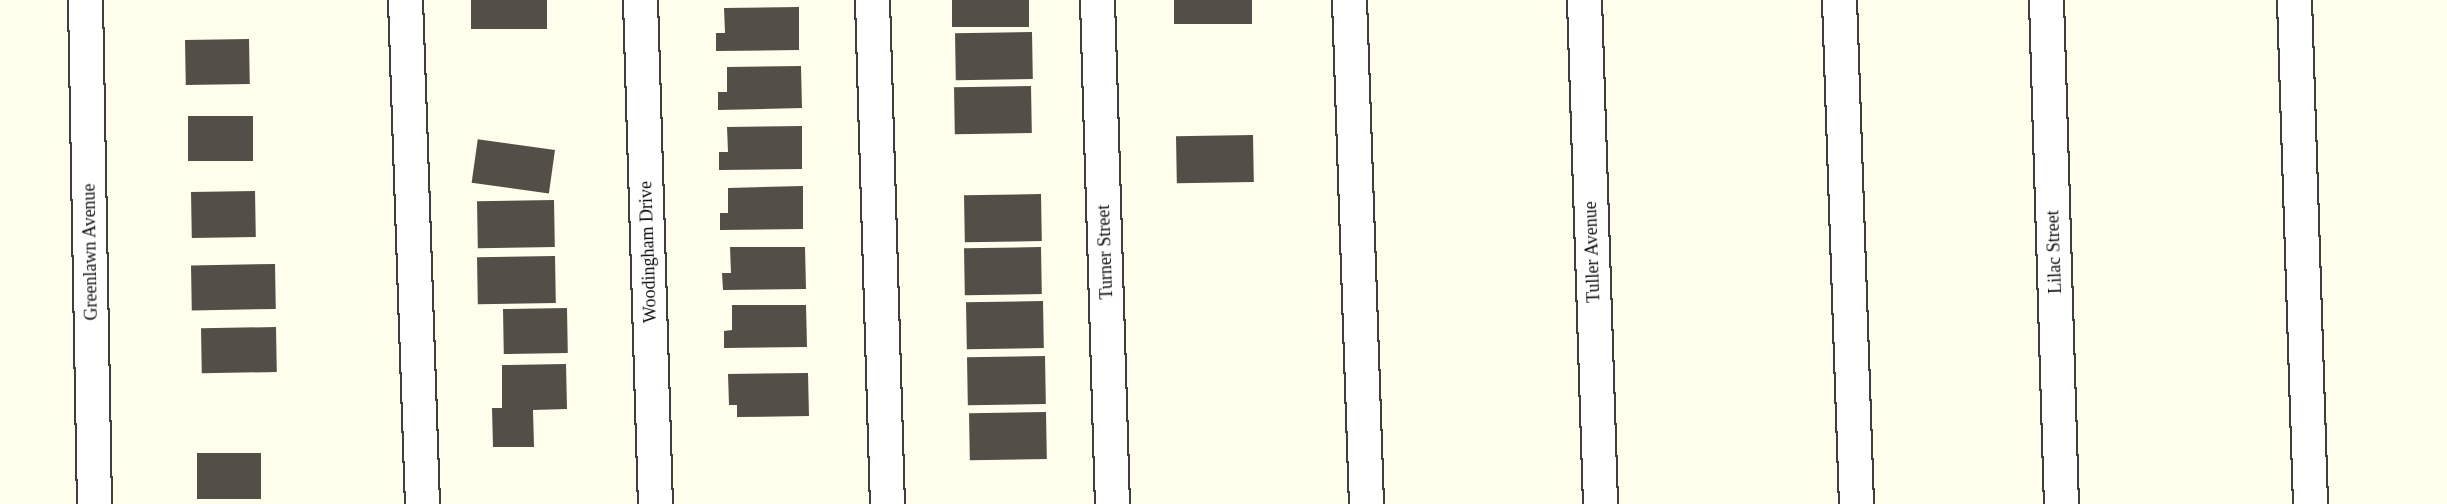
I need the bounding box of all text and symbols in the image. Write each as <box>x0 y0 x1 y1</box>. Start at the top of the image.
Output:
street label: Woodingham Drive <box>635 181 661 323</box>
street label: Greenlawn Avenue <box>78 183 102 321</box>
street label: Tuller Avenue <box>1579 200 1605 304</box>
street label: Turner Street <box>1093 204 1117 300</box>
street label: Lilac Street <box>2042 210 2066 294</box>

